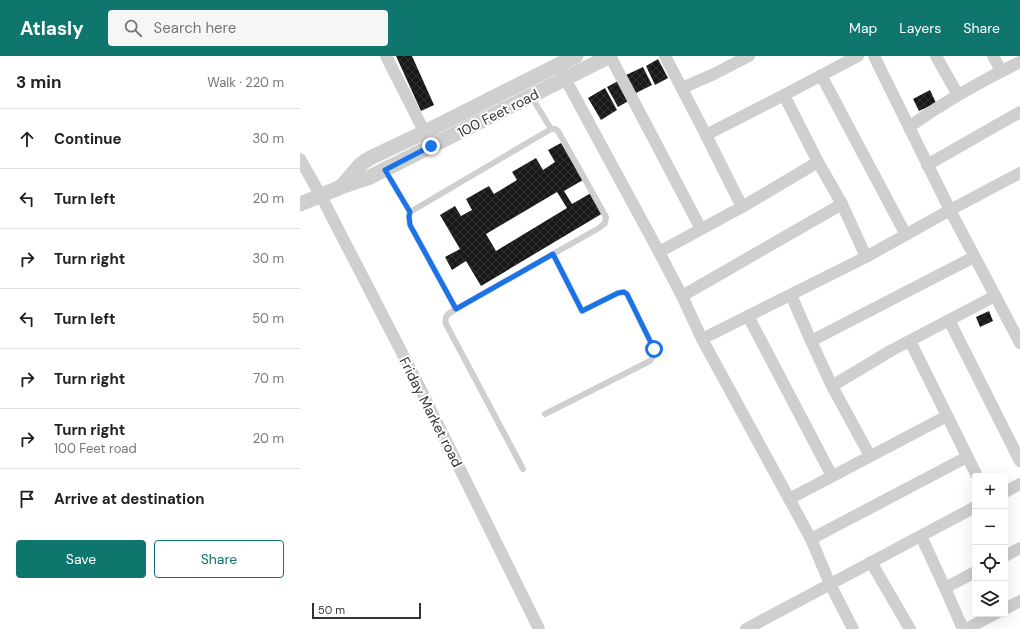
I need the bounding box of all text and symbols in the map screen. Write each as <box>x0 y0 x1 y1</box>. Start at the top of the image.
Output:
search box <box>108 10 388 46</box>
text: Atlasly <box>20 16 84 41</box>
icon: search <box>122 17 144 39</box>
text: Search here <box>154 18 236 38</box>
text: Map <box>849 19 877 37</box>
text: Layers <box>899 19 941 37</box>
text: Share <box>963 19 1000 37</box>
text: 3 min <box>16 71 61 93</box>
text: Walk · 220 m <box>207 74 284 91</box>
street label: 100 Feet road <box>454 85 542 141</box>
icon: ahead <box>16 128 38 150</box>
text: Continue <box>54 129 122 149</box>
text: 30 m <box>252 130 284 147</box>
route end <box>422 137 440 155</box>
icon: left <box>16 188 38 210</box>
text: Turn left <box>54 189 115 209</box>
text: 20 m <box>253 190 284 207</box>
icon: right <box>16 248 38 270</box>
text: Turn right <box>54 249 125 269</box>
text: 30 m <box>252 250 284 267</box>
icon: left <box>16 308 38 330</box>
text: Turn left <box>54 309 115 329</box>
text: 50 m <box>252 310 284 327</box>
route start <box>645 340 663 358</box>
street label: Friday Market road <box>395 354 467 470</box>
icon: right <box>16 368 38 390</box>
text: Turn right <box>54 369 125 389</box>
text: 70 m <box>253 370 284 387</box>
text: Turn right <box>54 420 125 440</box>
icon: right <box>16 428 38 450</box>
text: 20 m <box>253 430 284 447</box>
text: 100 Feet road <box>54 440 137 457</box>
map controls <box>972 473 1008 617</box>
button: + <box>972 473 1008 509</box>
icon: arrive <box>16 488 38 510</box>
text: Arrive at destination <box>54 489 205 509</box>
button: − <box>972 509 1008 545</box>
button: Save <box>16 540 146 578</box>
button: Share <box>154 540 284 578</box>
button: locate <box>972 545 1008 581</box>
button: layers <box>972 581 1008 617</box>
scale bar <box>312 601 421 620</box>
text: 50 m <box>318 603 345 617</box>

